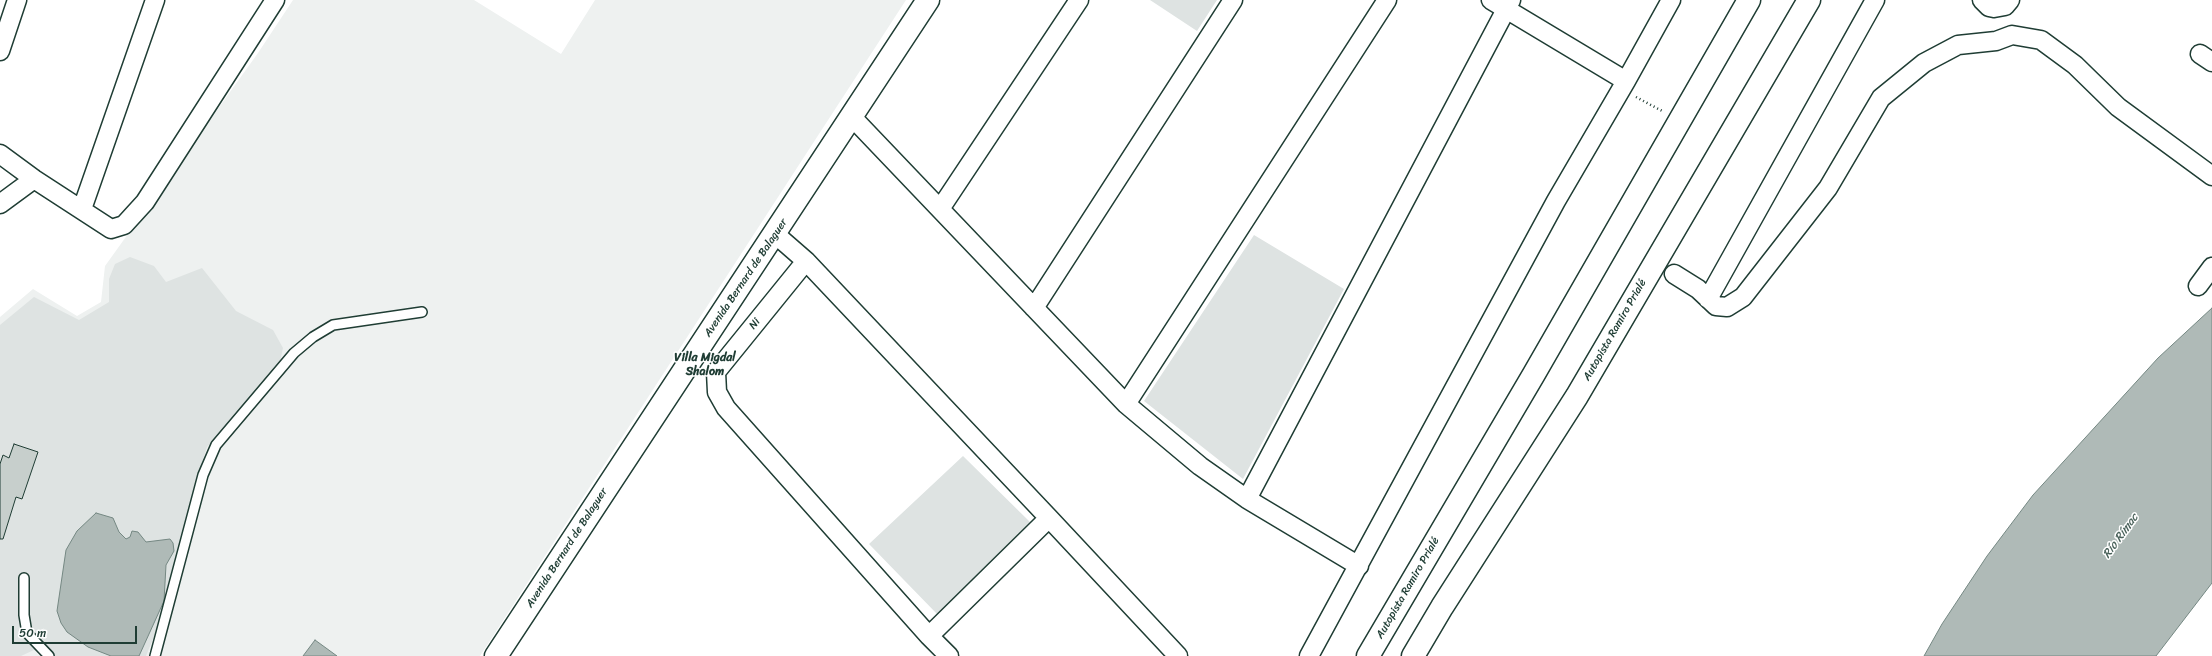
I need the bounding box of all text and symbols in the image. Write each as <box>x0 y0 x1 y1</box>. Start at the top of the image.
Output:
street label: Avenida Bernard de Balaguer <box>701 216 791 340</box>
street label: Autopista Ramiro Prialé <box>1581 277 1649 383</box>
street label: Ni <box>747 316 763 332</box>
district label: Villa Migdal Shalom <box>674 351 736 379</box>
street label: Avenida Bernard de Balaguer <box>523 486 611 610</box>
water label: Río Rímac <box>2100 511 2142 561</box>
street label: Autopista Ramiro Prialé <box>1374 535 1442 641</box>
scale bar <box>14 618 139 644</box>
text: 50 m <box>19 622 46 644</box>

